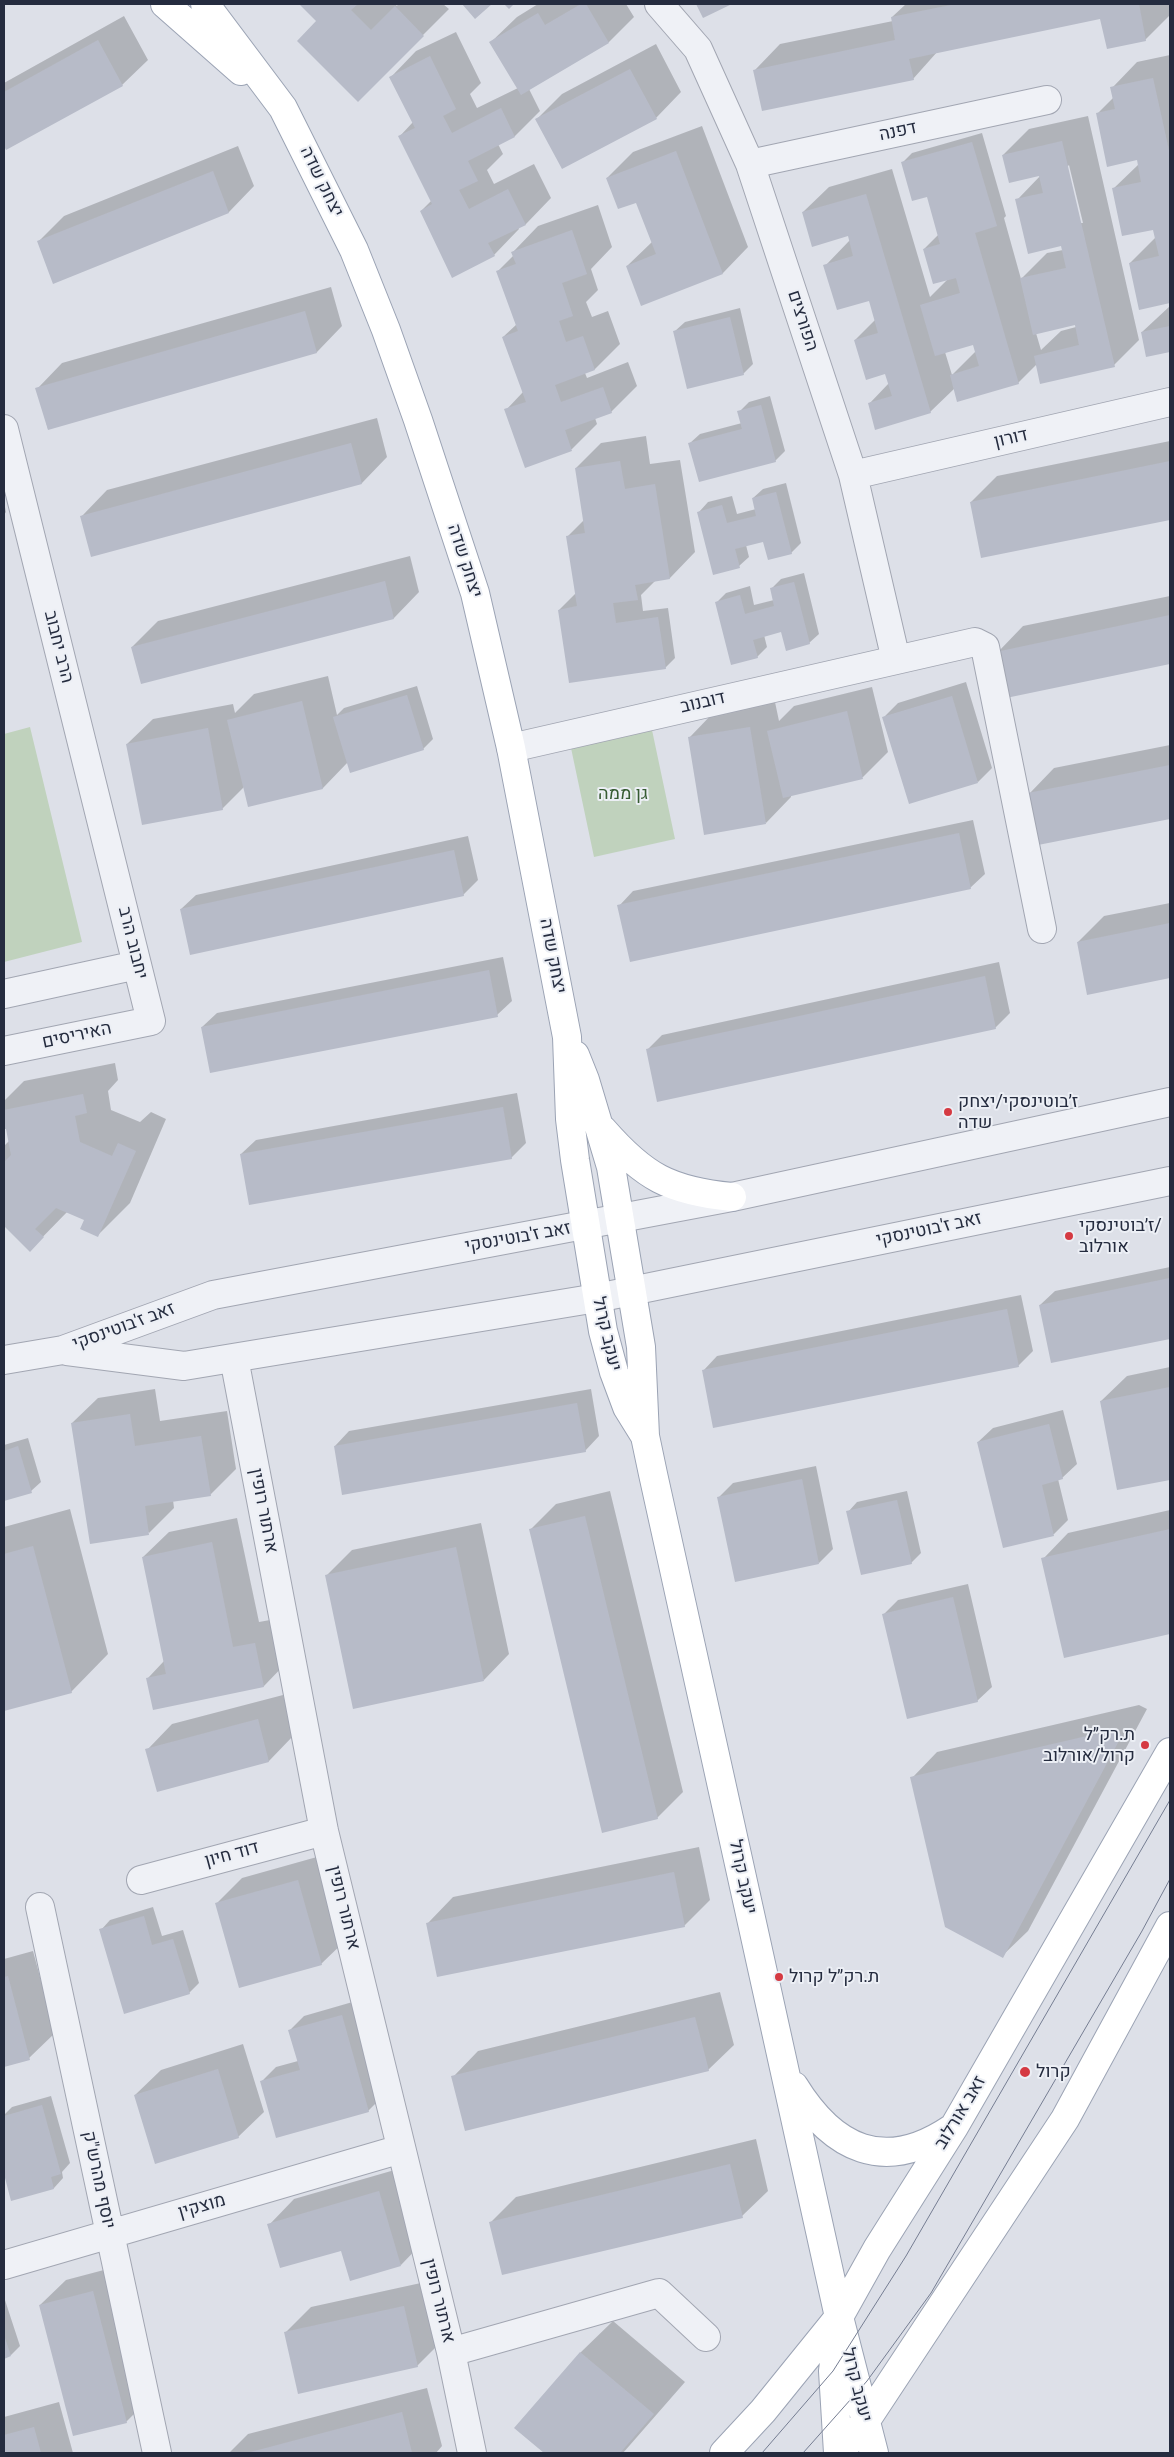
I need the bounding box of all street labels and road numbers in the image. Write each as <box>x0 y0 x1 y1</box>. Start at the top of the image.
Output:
street label: דפנה <box>877 118 919 146</box>
street label: יצחק שדה <box>295 143 347 221</box>
street label: הפורצים <box>782 288 822 354</box>
street label: דורון <box>992 425 1030 453</box>
street label: יצחק שדה <box>442 521 486 601</box>
street label: הרב יחבוב <box>39 608 77 686</box>
street label: דובנוב <box>678 687 728 719</box>
street label: יחבוב הרב <box>113 904 151 982</box>
street label: יצחק שדה <box>534 917 570 995</box>
street label: האיריסים <box>40 1018 114 1054</box>
street label: זאב ז'בוטינסקי <box>874 1208 984 1252</box>
street label: זאב ז'בוטינסקי <box>463 1218 573 1258</box>
street label: יעקב קרול <box>587 1295 625 1373</box>
street label: זאב ז'בוטינסקי <box>70 1299 178 1355</box>
street label: ארתור רופין <box>244 1467 282 1555</box>
street label: דוד חיון <box>202 1837 262 1873</box>
street label: יעקב קרול <box>724 1838 760 1916</box>
street label: ארתור רופין <box>322 1864 364 1952</box>
street label: זאב אורלוב <box>931 2072 991 2154</box>
street label: יוסף מהרש"ק <box>77 2129 119 2231</box>
street label: מוצקין <box>176 2190 228 2224</box>
street label: ארתור רופין <box>417 2257 459 2345</box>
street label: יעקב קרול <box>836 2346 876 2424</box>

